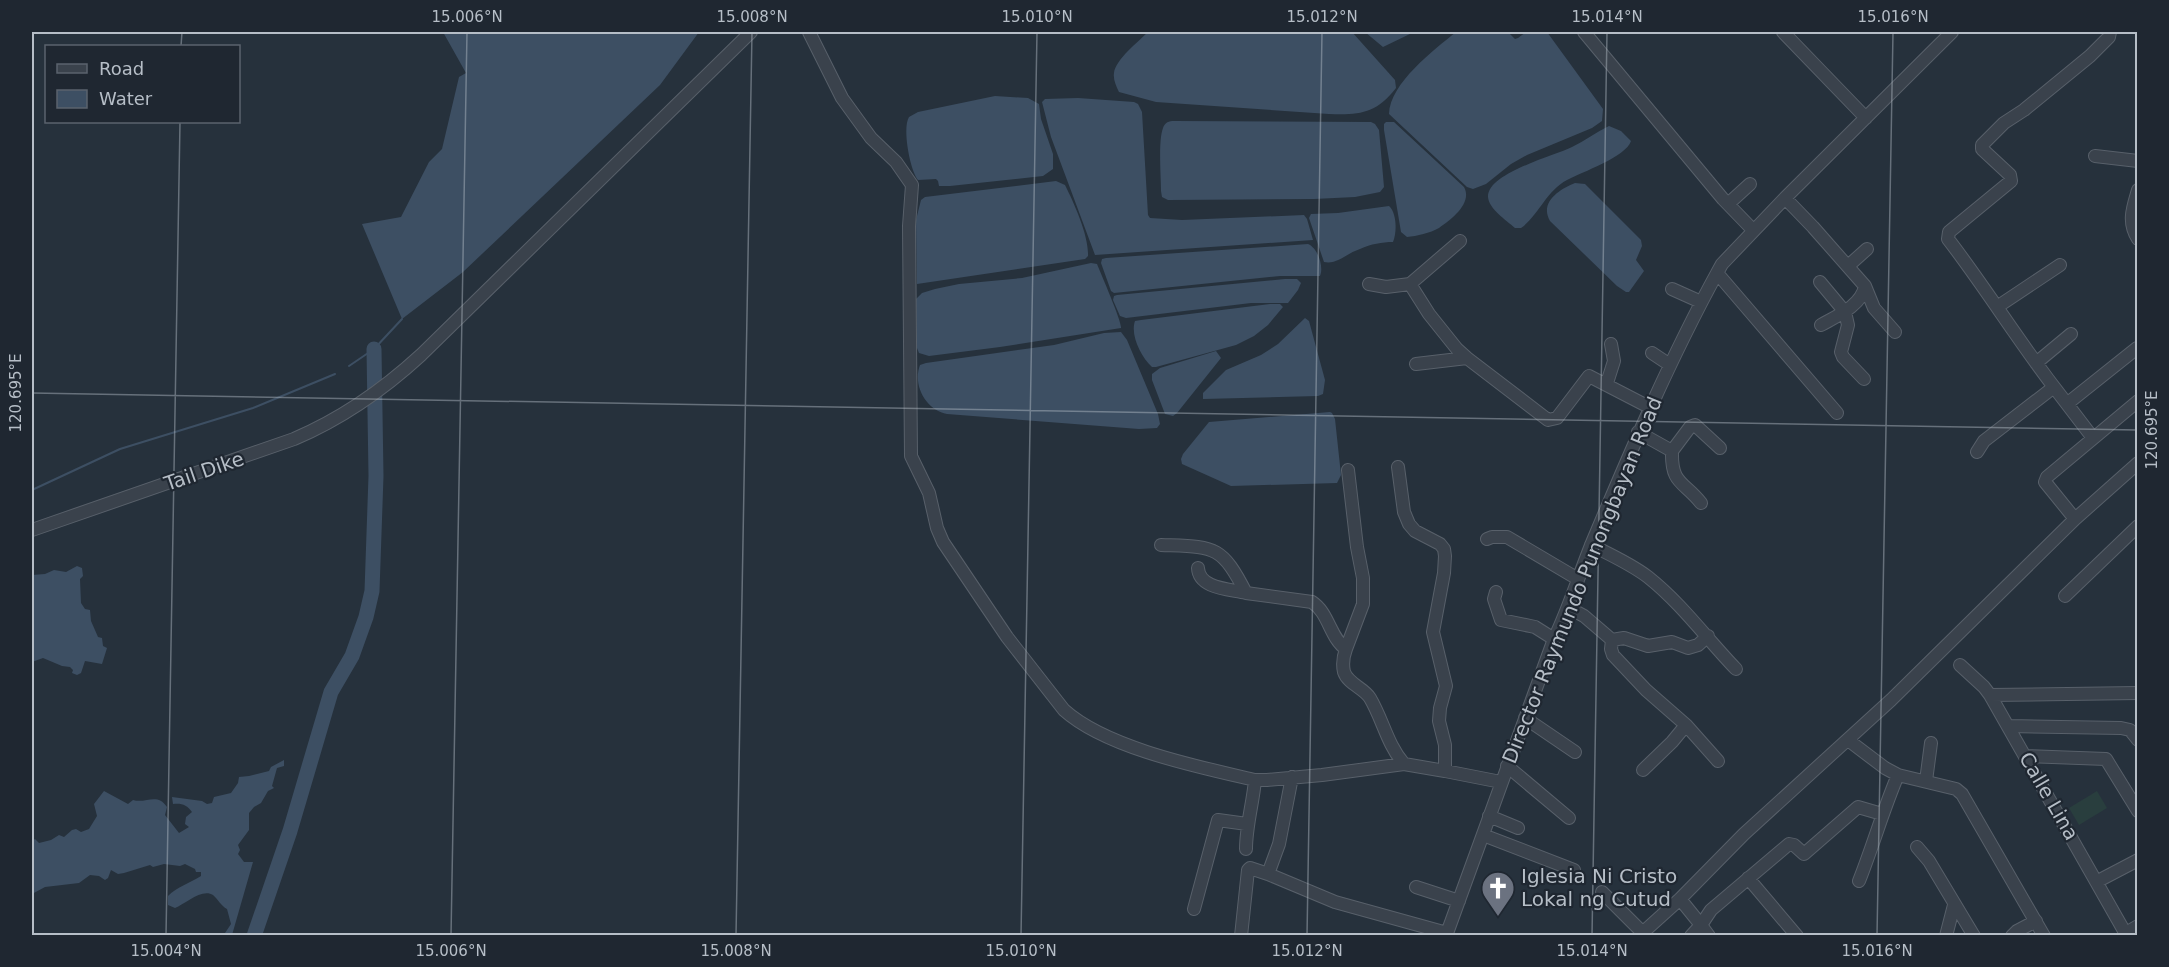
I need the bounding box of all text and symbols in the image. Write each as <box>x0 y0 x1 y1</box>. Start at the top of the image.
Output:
text: 15.006°N <box>431 8 503 26</box>
text: 15.008°N <box>716 8 788 26</box>
text: 15.010°N <box>1001 8 1073 26</box>
text: 15.012°N <box>1286 8 1358 26</box>
text: 15.014°N <box>1571 8 1643 26</box>
text: 15.016°N <box>1857 8 1929 26</box>
legend <box>45 45 240 123</box>
text: Road <box>99 58 144 79</box>
text: Water <box>99 88 153 109</box>
text: 120.695°E <box>7 353 25 433</box>
text: 120.695°E <box>2143 390 2161 470</box>
street label: Director Raymundo Punongbayan Road <box>1497 393 1667 767</box>
street label: Tail Dike <box>160 446 247 496</box>
street label: Calle Lina <box>2014 748 2084 844</box>
place label: Iglesia Ni Cristo Lokal ng Cutud <box>1521 864 1677 911</box>
church icon: Iglesia Ni Cristo Lokal ng Cutud <box>1480 870 1516 917</box>
text: 15.004°N <box>130 942 202 960</box>
text: 15.006°N <box>415 942 487 960</box>
text: 15.008°N <box>700 942 772 960</box>
text: 15.010°N <box>985 942 1057 960</box>
text: 15.012°N <box>1271 942 1343 960</box>
text: 15.014°N <box>1556 942 1628 960</box>
text: 15.016°N <box>1841 942 1913 960</box>

